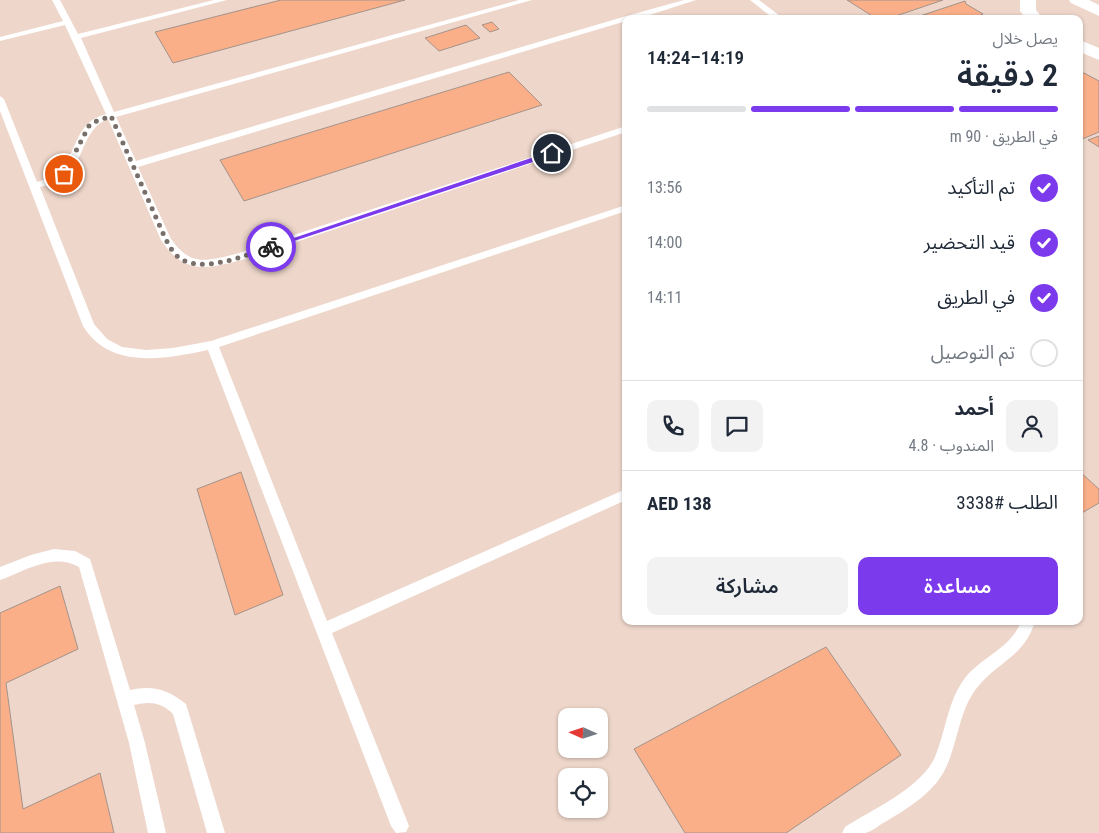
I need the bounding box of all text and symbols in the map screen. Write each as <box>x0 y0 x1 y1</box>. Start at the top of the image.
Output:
text: يصل خلال <box>993 29 1058 48</box>
text: 14:19–14:24 <box>647 46 744 69</box>
text: 2 دقيقة <box>957 56 1058 94</box>
text: في الطريق · 90 m <box>950 127 1058 146</box>
pin <box>531 132 573 174</box>
icon: home <box>538 139 566 167</box>
pin <box>43 153 85 195</box>
icon: bag <box>50 160 78 188</box>
icon: check <box>1030 174 1058 202</box>
text: تم التأكيد <box>947 176 1015 199</box>
text: 13:56 <box>647 178 682 197</box>
courier <box>246 222 296 272</box>
icon: check <box>1030 229 1058 257</box>
text: قيد التحضير <box>924 231 1015 254</box>
icon: bike <box>257 233 285 261</box>
text: 14:00 <box>647 233 682 252</box>
icon: check <box>1030 284 1058 312</box>
text: في الطريق <box>937 286 1015 309</box>
text: 14:11 <box>647 288 682 307</box>
text: تم التوصيل <box>931 341 1015 364</box>
text: أحمد <box>954 397 994 420</box>
button: phone <box>647 400 699 452</box>
button: chat <box>711 400 763 452</box>
button: person <box>1006 400 1058 452</box>
text: المندوب · 4.8 <box>908 436 994 455</box>
text: الطلب #3338 <box>956 491 1058 514</box>
text: AED 138 <box>647 492 712 515</box>
button: مشاركة <box>647 557 848 615</box>
button: مساعدة <box>858 557 1058 615</box>
north arrow <box>558 708 608 758</box>
map controls <box>558 708 608 818</box>
button: locate <box>558 768 608 818</box>

